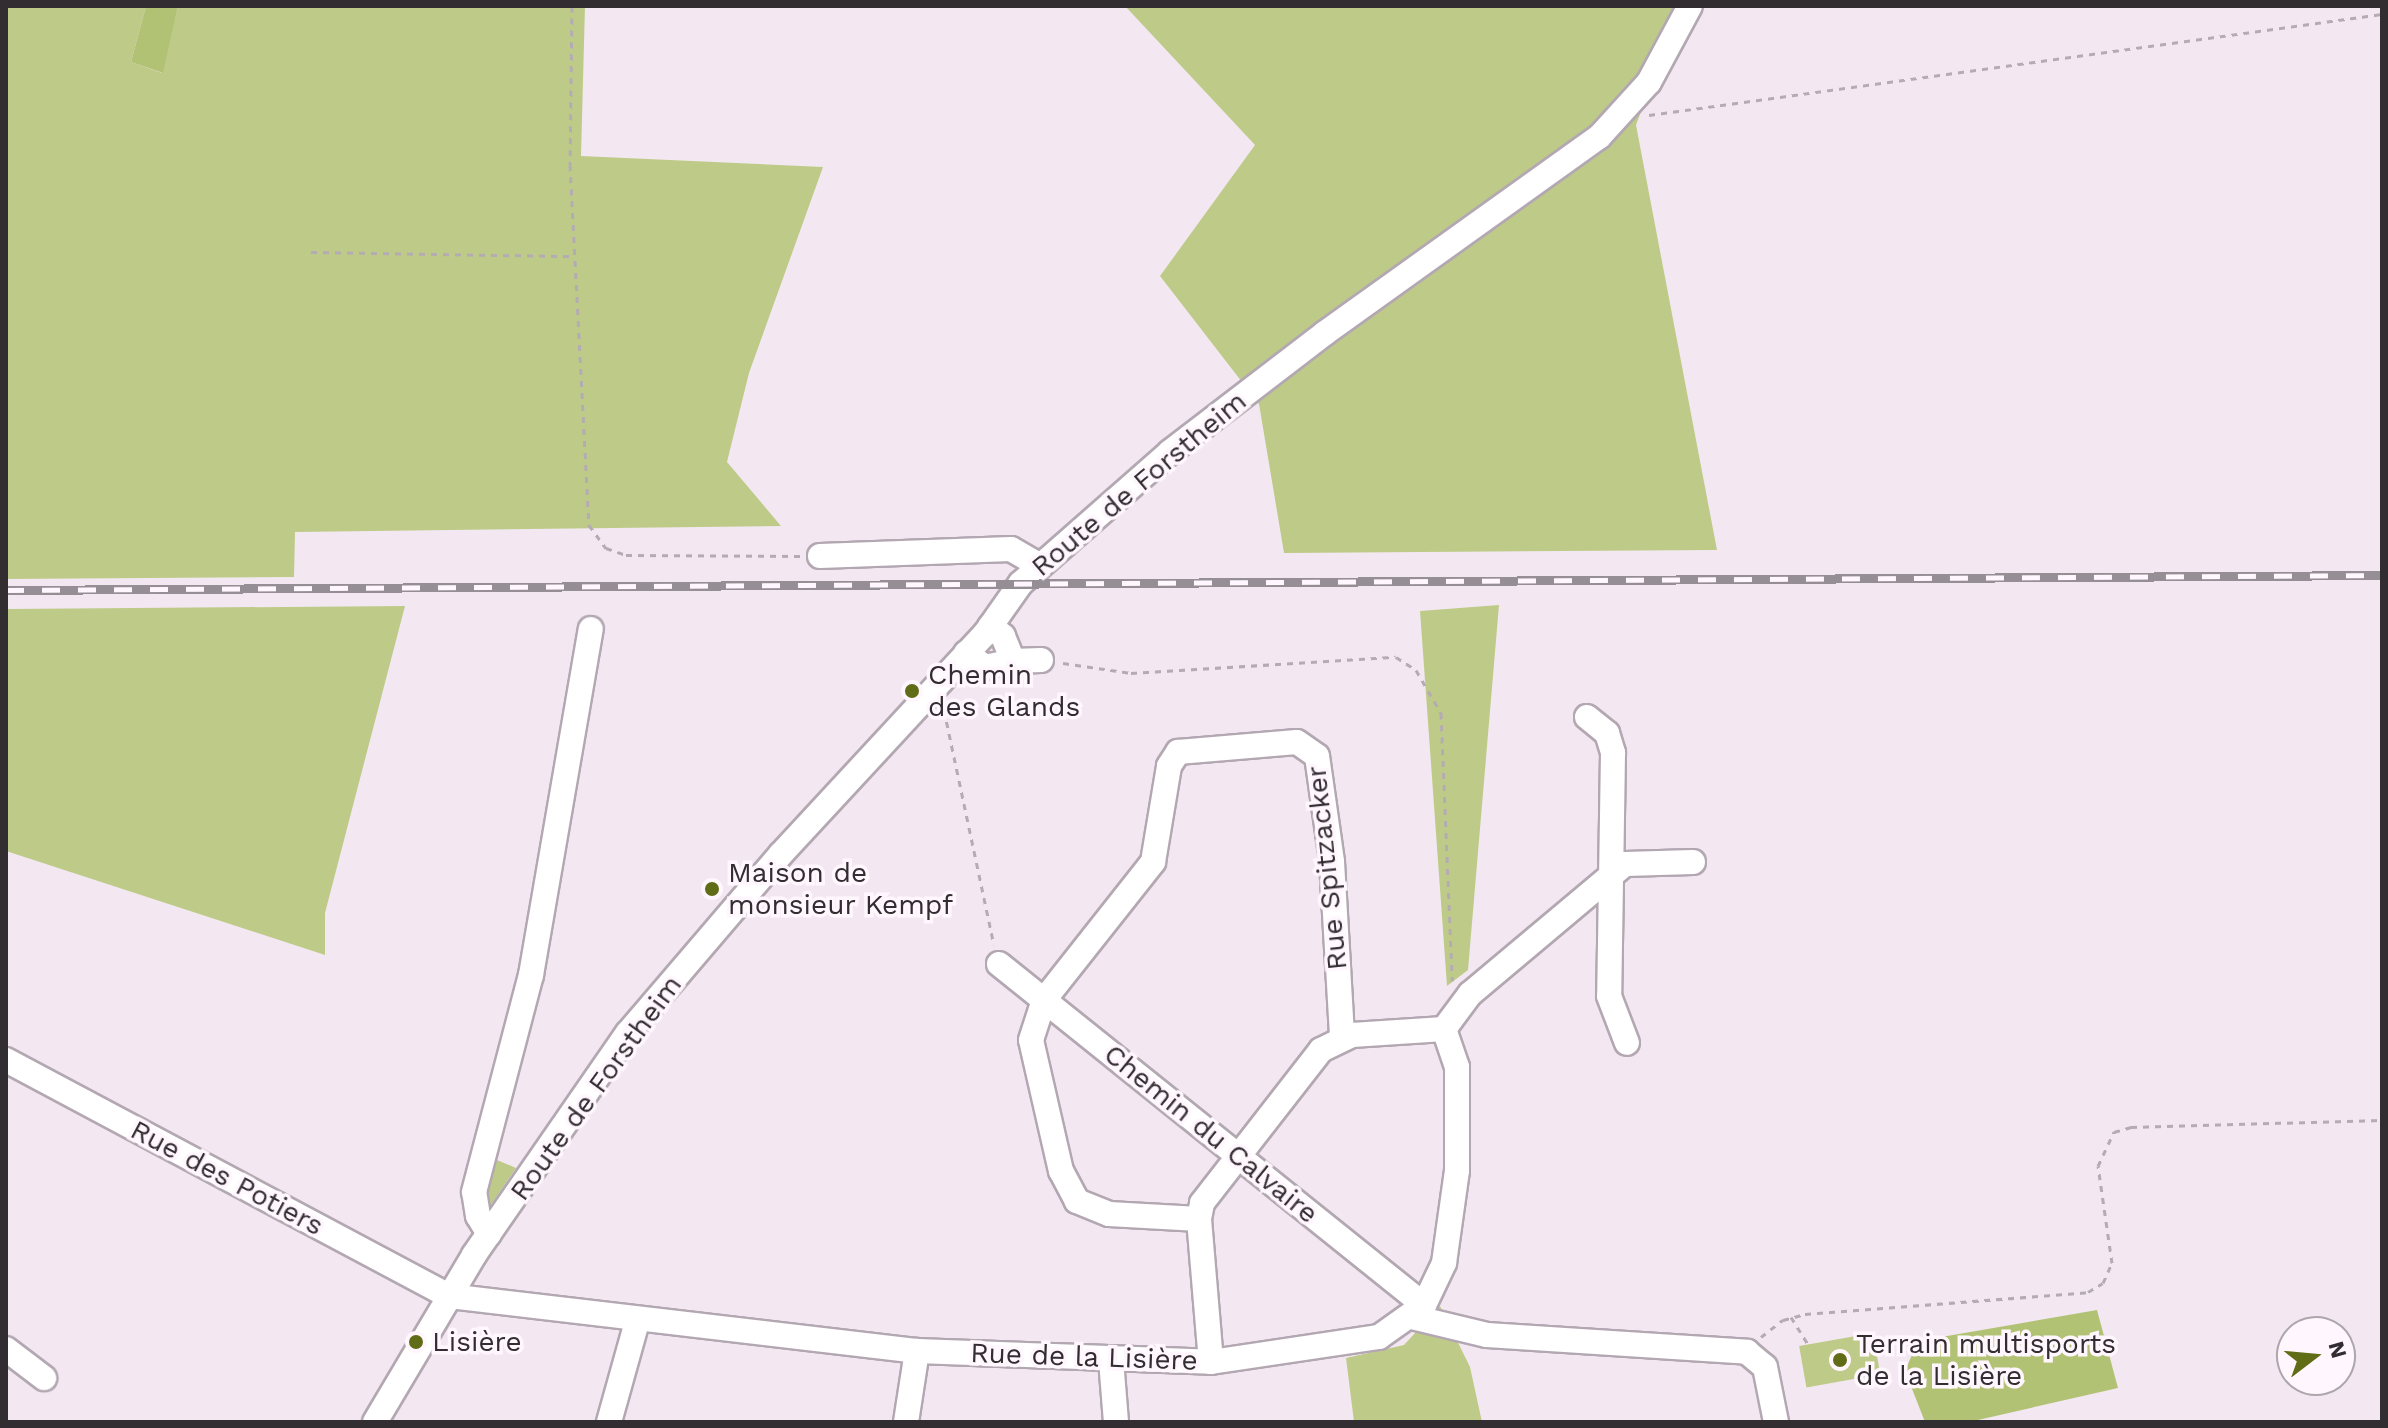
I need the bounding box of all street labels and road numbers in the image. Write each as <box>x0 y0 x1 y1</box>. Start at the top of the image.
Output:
street label: Route de Forstheim <box>1025 384 1253 584</box>
street label: Rue Spitzacker <box>1300 764 1354 972</box>
street label: Route de Forstheim <box>503 969 689 1207</box>
street label: Chemin du Calvaire <box>1097 1037 1325 1231</box>
street label: Rue des Potiers <box>125 1113 329 1243</box>
street label: Rue de la Lisière <box>969 1336 1199 1378</box>

